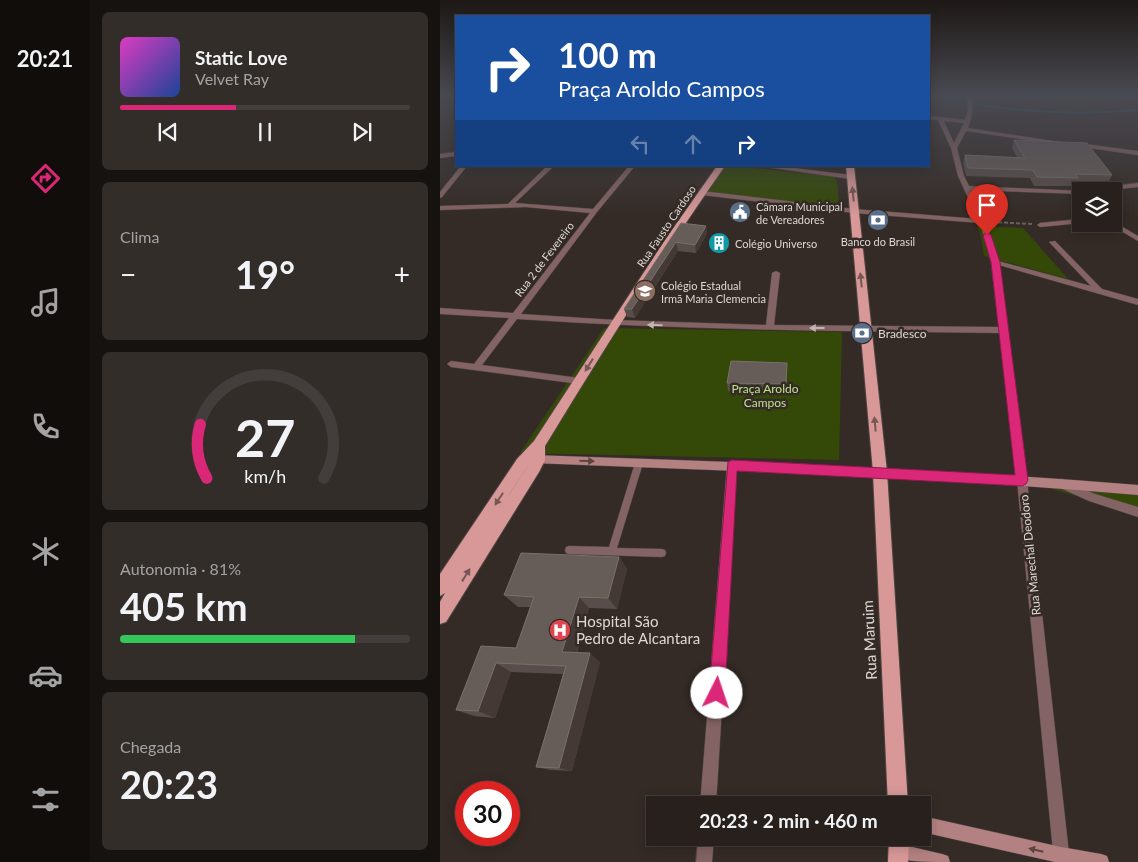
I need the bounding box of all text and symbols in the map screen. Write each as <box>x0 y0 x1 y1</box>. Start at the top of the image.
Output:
text: 100 m <box>558 33 657 75</box>
icon: right <box>475 35 540 100</box>
text: 20:21 <box>17 45 73 72</box>
text: Static Love <box>195 46 287 69</box>
text: Velvet Ray <box>195 69 269 88</box>
text: Praça Aroldo Campos <box>558 75 765 102</box>
icon: previous <box>154 118 182 146</box>
icon: pause <box>251 118 279 146</box>
icon: next <box>348 118 376 146</box>
icon: left <box>626 130 654 158</box>
icon: ahead <box>679 130 707 158</box>
icon: right <box>732 130 760 158</box>
icon: directions <box>28 161 63 196</box>
map controls <box>1072 182 1122 232</box>
button: layers <box>1072 182 1122 232</box>
street label: Rua Fausto Cardoso <box>634 183 698 269</box>
pin <box>966 184 1008 235</box>
one-way arrow <box>849 186 857 202</box>
icon: arrive <box>973 191 1001 219</box>
public building icon: Câmara Municipal de Vereadores <box>728 200 752 224</box>
place label: Câmara Municipal de Vereadores <box>756 200 843 226</box>
bank icon: Banco do Brasil <box>866 208 890 232</box>
street label: Rua 2 de Fevereiro <box>512 219 576 299</box>
text: Clima <box>120 227 159 246</box>
building icon: Colégio Universo <box>707 231 731 255</box>
place label: Banco do Brasil <box>841 235 915 248</box>
place label: Colégio Universo <box>735 237 817 250</box>
text: 19° <box>235 251 295 297</box>
text: − <box>120 257 136 291</box>
text: + <box>394 257 410 291</box>
one-way arrow <box>857 272 865 288</box>
school or university icon: Colégio Estadual Irmã Maria Clemencia <box>633 279 657 303</box>
place label: Colégio Estadual Irmã Maria Clemencia <box>661 279 766 305</box>
icon: music <box>28 285 63 320</box>
one-way arrow <box>647 320 663 328</box>
bank icon: Bradesco <box>850 321 874 345</box>
one-way arrow <box>809 324 825 332</box>
place label: Bradesco <box>878 326 927 341</box>
one-way arrow <box>584 358 594 371</box>
park label: Praça Aroldo Campos <box>731 381 799 410</box>
text: 27 <box>235 406 295 468</box>
icon: phone <box>28 409 63 444</box>
one-way arrow <box>871 416 879 432</box>
one-way arrow <box>579 457 595 465</box>
text: km/h <box>244 465 286 487</box>
one-way arrow <box>494 492 503 506</box>
street label: Rua Marechal Deodoro <box>1016 494 1044 616</box>
icon: climate <box>28 534 63 569</box>
text: Autonomia · 81% <box>120 559 241 578</box>
one-way arrow <box>461 568 471 581</box>
text: 405 km <box>120 583 248 629</box>
street label: Rua Maruim <box>858 600 880 680</box>
place label: Hospital São Pedro de Alcantara <box>576 612 700 647</box>
hospital icon: Hospital São Pedro de Alcantara <box>548 618 572 642</box>
icon: car <box>28 658 63 693</box>
position arrow <box>690 666 742 718</box>
text: Chegada <box>120 737 181 756</box>
text: 20:23 <box>120 761 218 807</box>
speed limit sign: 30 <box>455 781 520 846</box>
icon: filters <box>28 782 63 817</box>
text: 20:23 · 2 min · 460 m <box>699 809 878 832</box>
one-way arrow <box>1029 846 1044 854</box>

